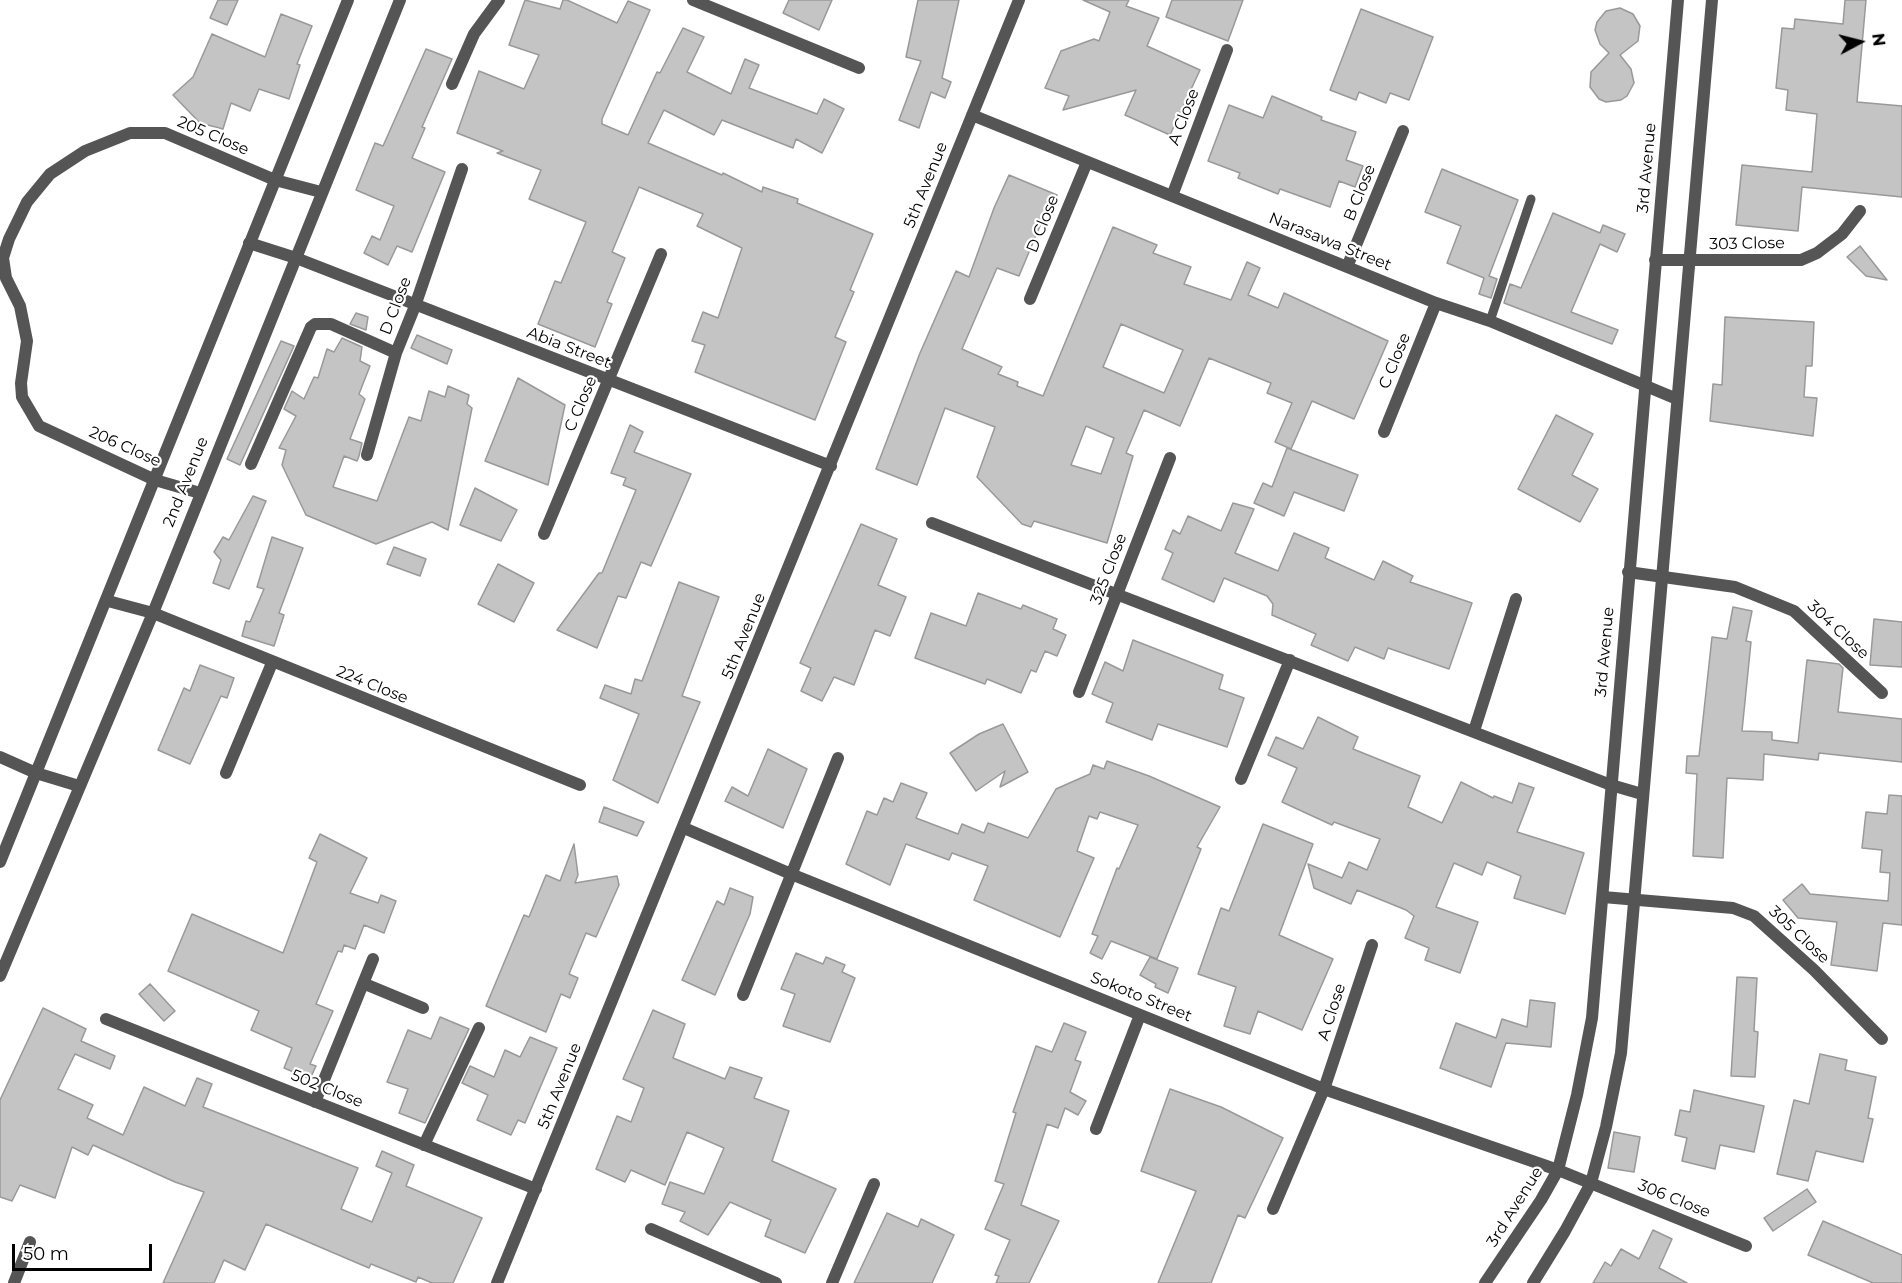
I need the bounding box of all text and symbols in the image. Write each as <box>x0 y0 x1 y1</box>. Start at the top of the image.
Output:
north arrow <box>1830 12 1890 72</box>
text: N <box>1868 32 1889 47</box>
street label: A Close <box>1164 86 1204 148</box>
street label: 205 Close <box>174 112 252 160</box>
street label: 3rd Avenue <box>1633 122 1661 214</box>
street label: 5th Avenue <box>900 139 952 231</box>
street label: B Close <box>1340 162 1380 224</box>
street label: D Close <box>1023 192 1063 256</box>
street label: Narasawa Street <box>1266 209 1394 275</box>
street label: 303 Close <box>1709 234 1785 254</box>
street label: D Close <box>376 274 416 338</box>
street label: Abia Street <box>524 323 614 373</box>
street label: C Close <box>1375 330 1415 392</box>
street label: C Close <box>561 373 601 435</box>
street label: 206 Close <box>86 423 164 471</box>
street label: 2nd Avenue <box>159 434 213 530</box>
street label: 325 Close <box>1087 531 1131 607</box>
street label: 5th Avenue <box>718 590 770 682</box>
street label: 304 Close <box>1803 597 1873 663</box>
street label: 3rd Avenue <box>1591 606 1619 698</box>
street label: 224 Close <box>333 662 411 708</box>
street label: 305 Close <box>1765 902 1833 968</box>
street label: Sokoto Street <box>1087 968 1195 1026</box>
street label: A Close <box>1314 981 1350 1043</box>
street label: 5th Avenue <box>534 1040 586 1132</box>
street label: 502 Close <box>288 1066 366 1112</box>
street label: 3rd Avenue <box>1483 1163 1547 1251</box>
street label: 306 Close <box>1635 1176 1713 1222</box>
scale bar <box>15 1232 154 1270</box>
text: 50 m <box>23 1243 69 1265</box>

